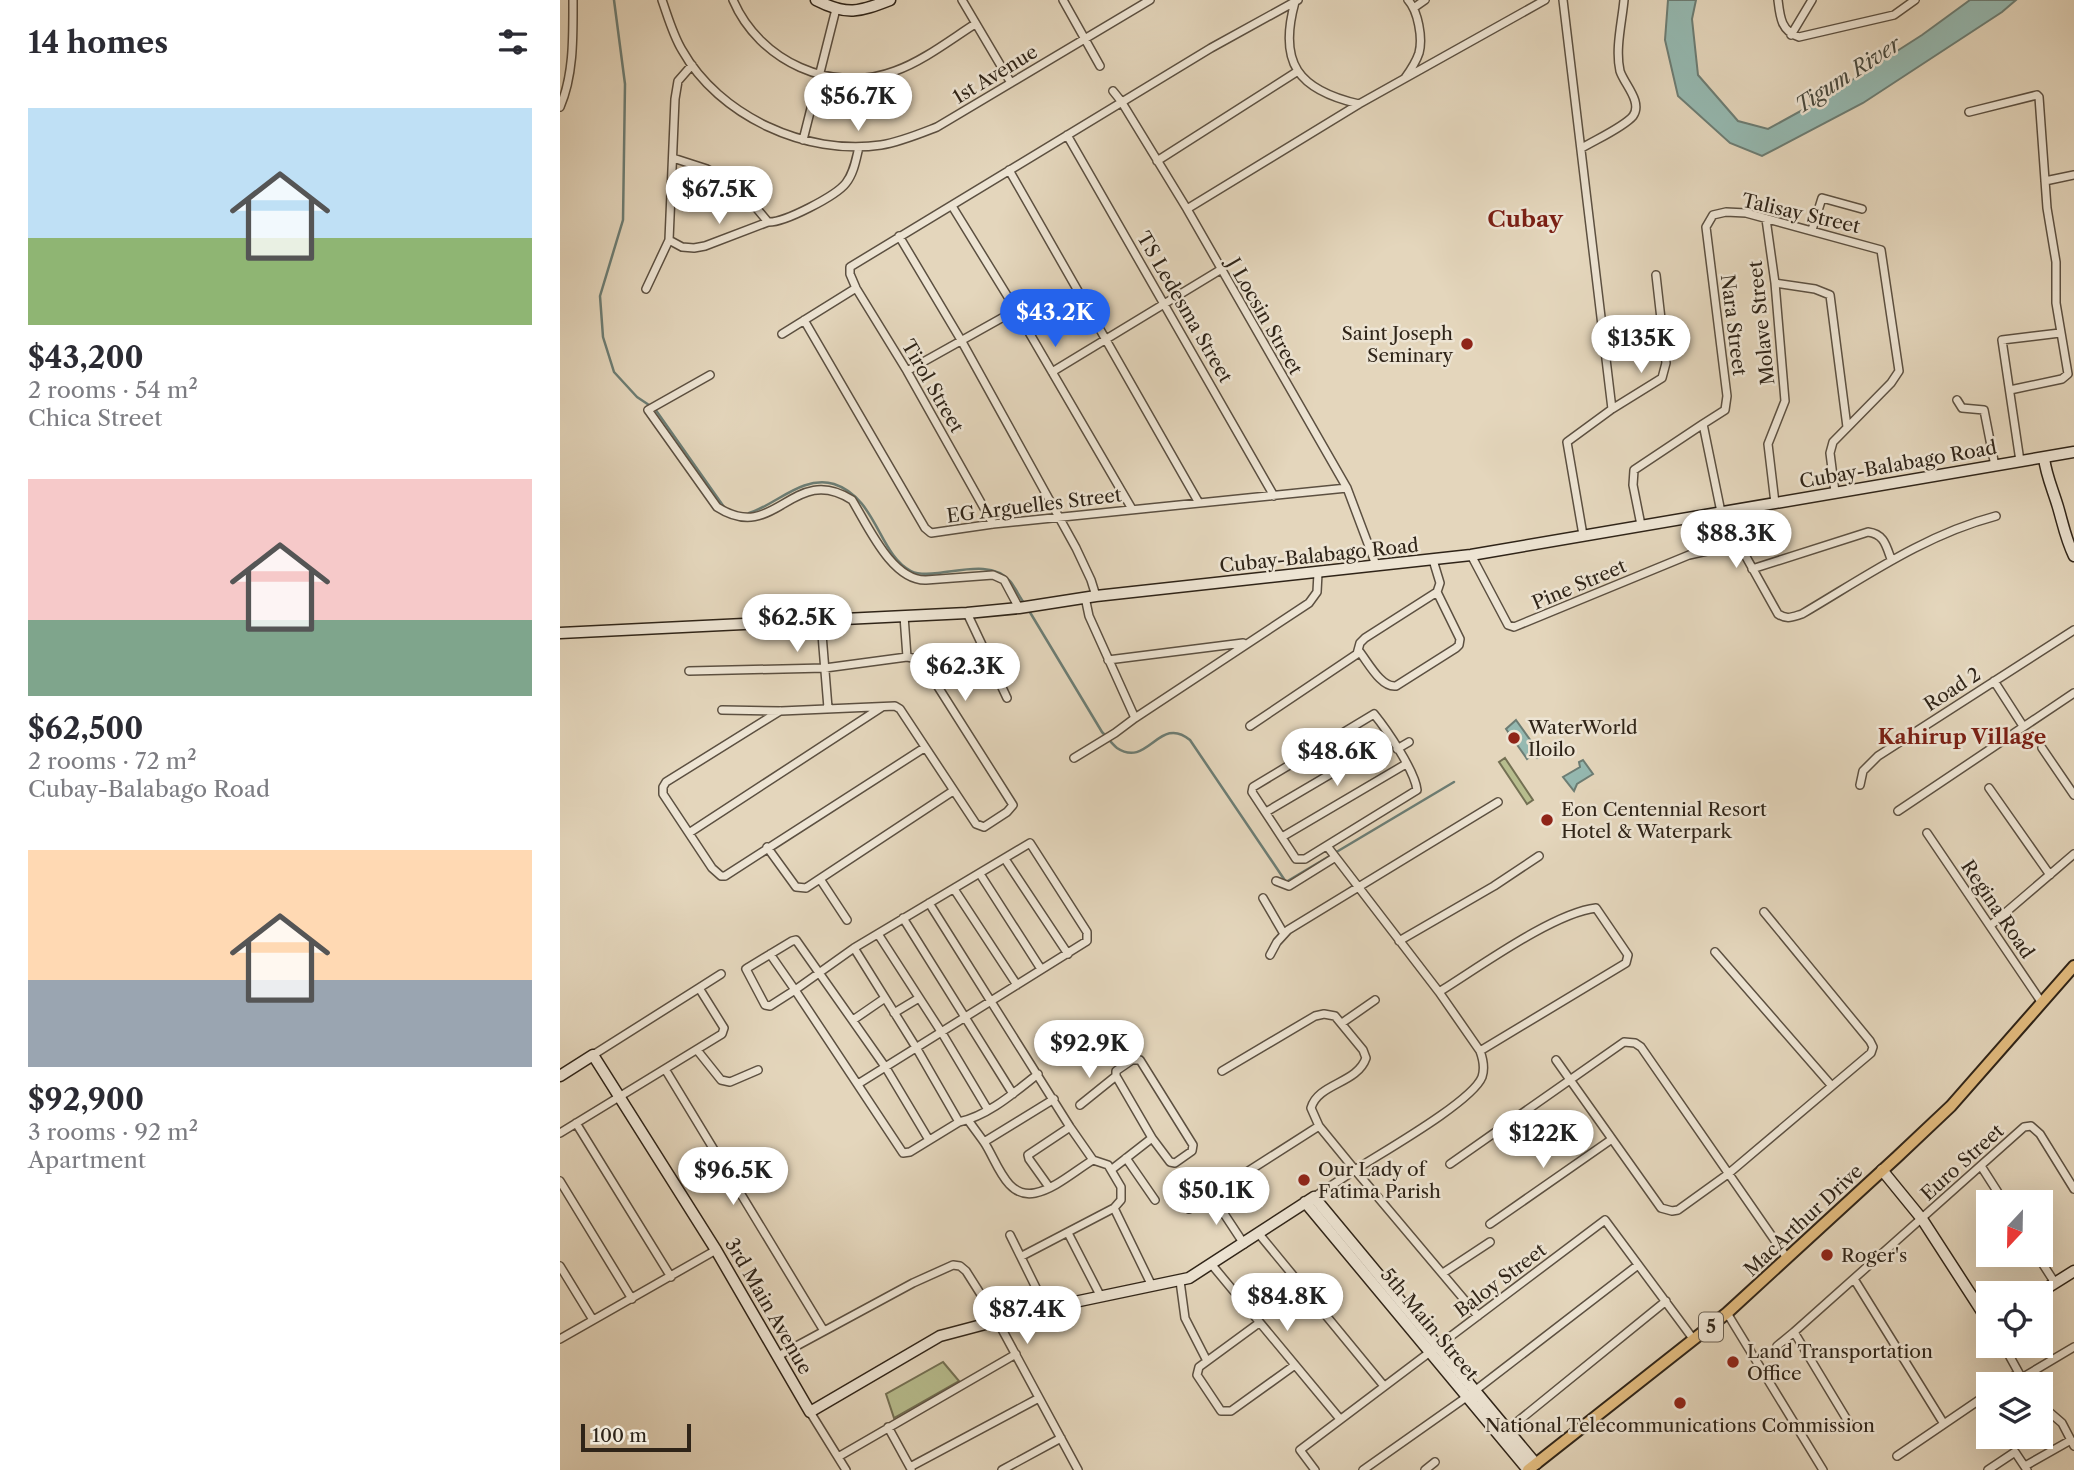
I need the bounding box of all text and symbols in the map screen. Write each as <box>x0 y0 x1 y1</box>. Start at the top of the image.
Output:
icon: filters <box>494 23 532 61</box>
text: 14 homes <box>28 24 168 61</box>
water label: Tigum River <box>1790 31 1906 118</box>
street label: 1st Avenue <box>949 40 1042 109</box>
pin: $56.7K <box>801 74 915 133</box>
text: $56.7K <box>820 82 896 110</box>
icon: home <box>217 153 343 279</box>
pin: $67.5K <box>662 166 776 226</box>
text: $67.5K <box>682 175 756 203</box>
street label: Talisay Street <box>1740 189 1862 238</box>
district label: Cubay <box>1487 205 1564 233</box>
street label: TS Ledesma Street <box>1132 228 1237 387</box>
street label: J Locsin Street <box>1220 251 1307 379</box>
street label: Molave Street <box>1744 259 1779 386</box>
street label: Nara Street <box>1716 273 1751 377</box>
pin: $43.2K <box>998 290 1112 349</box>
text: $43.2K <box>1016 298 1094 326</box>
pin: $135K <box>1592 316 1690 375</box>
place label: Saint Joseph Seminary <box>1342 322 1453 367</box>
text: $135K <box>1607 324 1675 352</box>
street label: Tirol Street <box>897 336 969 437</box>
marker: Saint Joseph Seminary <box>1459 336 1475 352</box>
text: $43,200 <box>28 339 144 376</box>
text: 2 rooms · 54 m² <box>28 376 198 404</box>
text: Chica Street <box>28 404 162 432</box>
street label: Cubay-Balabago Road <box>1798 436 1999 493</box>
street label: EG Arguelles Street <box>945 483 1123 528</box>
pin: $88.3K <box>1679 510 1793 570</box>
text: $88.3K <box>1697 519 1775 547</box>
icon: home <box>217 524 343 650</box>
street label: Cubay-Balabago Road <box>1218 534 1420 577</box>
street label: Pine Street <box>1529 554 1630 615</box>
pin: $62.5K <box>740 594 854 654</box>
text: $62.5K <box>758 603 836 631</box>
pin: $62.3K <box>908 644 1022 703</box>
text: $62.3K <box>926 652 1004 680</box>
street label: Road 2 <box>1920 663 1985 716</box>
text: $62,500 <box>28 710 143 747</box>
place label: WaterWorld Iloilo <box>1527 716 1638 761</box>
district label: Kahirup Village <box>1878 724 2046 749</box>
pin: $48.6K <box>1280 728 1394 788</box>
marker: WaterWorld Iloilo <box>1506 730 1522 746</box>
text: $48.6K <box>1297 737 1377 765</box>
text: 2 rooms · 72 m² <box>28 747 197 775</box>
text: Cubay-Balabago Road <box>28 775 270 803</box>
place label: Eon Centennial Resort Hotel & Waterpark <box>1561 798 1767 843</box>
marker: Eon Centennial Resort Hotel & Waterpark <box>1539 812 1555 828</box>
street label: Regina Road <box>1956 856 2039 963</box>
icon: home <box>217 895 343 1021</box>
pin: $92.9K <box>1032 1020 1146 1080</box>
text: $92.9K <box>1050 1029 1128 1057</box>
text: $92,900 <box>28 1081 144 1118</box>
pin: $122K <box>1494 1110 1592 1170</box>
text: 3 rooms · 92 m² <box>28 1118 198 1146</box>
text: $122K <box>1509 1119 1577 1147</box>
street label: Euro Street <box>1916 1119 2009 1205</box>
text: Apartment <box>28 1146 146 1174</box>
pin: $96.5K <box>676 1148 790 1207</box>
text: $96.5K <box>694 1156 772 1184</box>
place label: Our Lady of Fatima Parish <box>1318 1158 1441 1203</box>
street label: MacArthur Drive <box>1739 1160 1867 1281</box>
pin: $50.1K <box>1159 1168 1273 1227</box>
marker: Our Lady of Fatima Parish <box>1296 1172 1312 1188</box>
text: $50.1K <box>1178 1176 1254 1204</box>
north arrow <box>1976 1190 2053 1267</box>
map controls <box>1976 1190 2053 1449</box>
street label: 3rd Main Avenue <box>720 1234 817 1378</box>
street label: Baloy Street <box>1450 1238 1551 1322</box>
place label: Roger's <box>1841 1244 1907 1267</box>
marker: Roger's <box>1819 1247 1835 1263</box>
street label: 5th Main Street <box>1376 1263 1483 1385</box>
pin: $84.8K <box>1230 1274 1344 1333</box>
button: locate <box>1976 1281 2053 1358</box>
text: $84.8K <box>1247 1282 1327 1310</box>
pin: $87.4K <box>970 1286 1084 1346</box>
text: $87.4K <box>989 1295 1065 1323</box>
road number: 5 <box>1699 1312 1723 1342</box>
place label: Land Transportation Office <box>1747 1340 1933 1385</box>
marker: Land Transportation Office <box>1725 1354 1741 1370</box>
button: layers <box>1976 1372 2053 1449</box>
marker: National Telecommunications Commission <box>1672 1395 1688 1411</box>
place label: National Telecommunications Commission <box>1485 1414 1875 1437</box>
scale bar <box>581 1421 691 1453</box>
text: 100 m <box>592 1424 647 1447</box>

